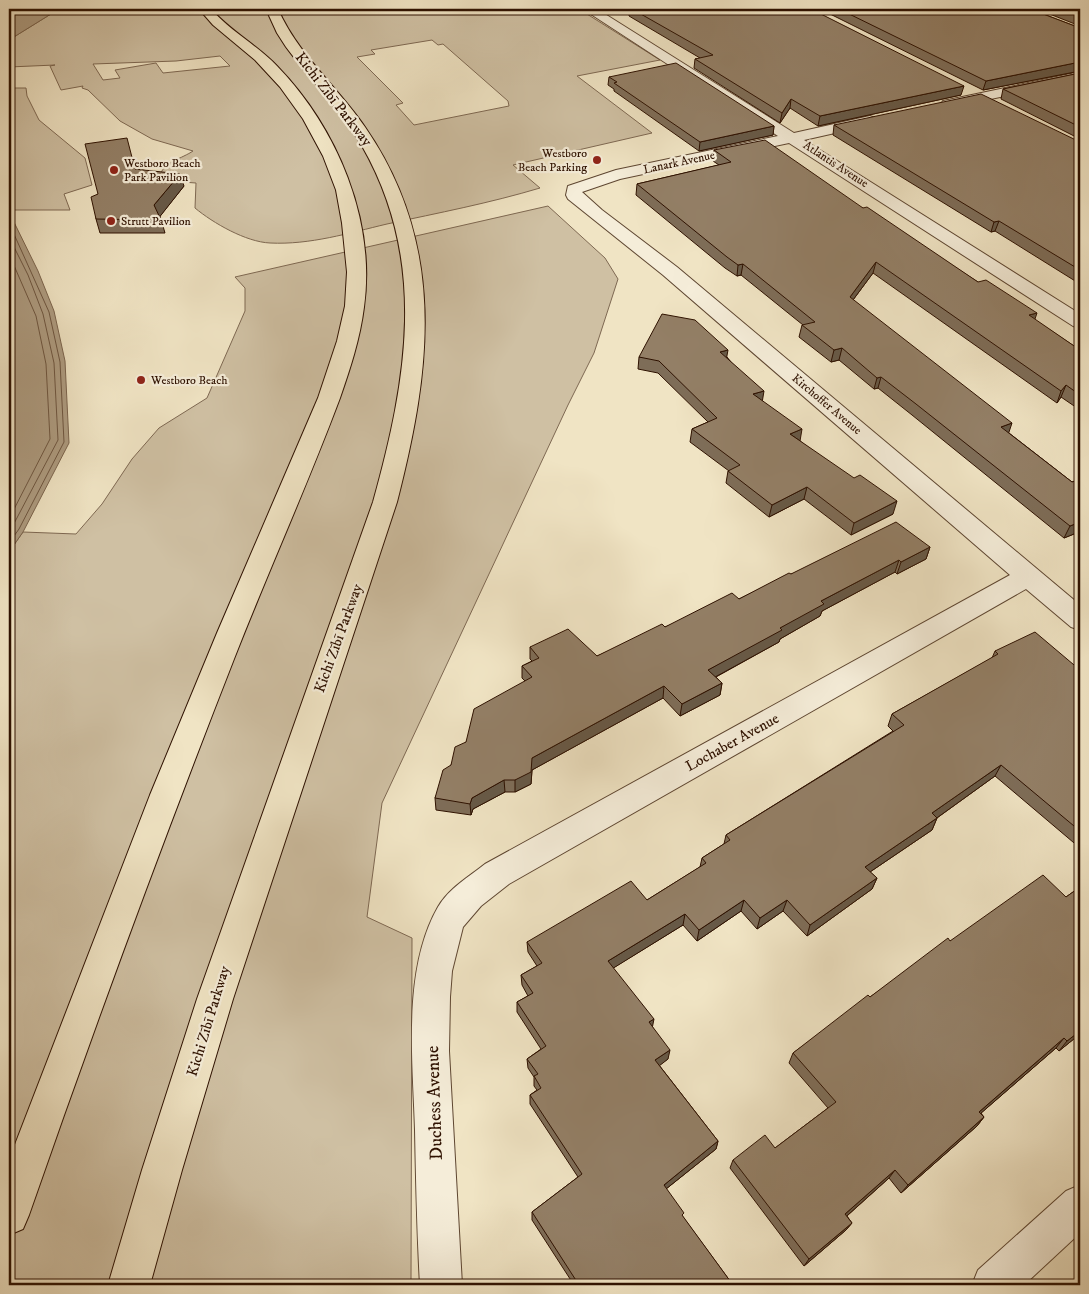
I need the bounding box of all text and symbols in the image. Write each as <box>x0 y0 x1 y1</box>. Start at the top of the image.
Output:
street label: Kichi Zībī Parkway <box>291 48 377 151</box>
street label: Atlantis Avenue <box>800 138 871 191</box>
place label: Westboro Beach Parking <box>518 146 587 175</box>
street label: Lanark Avenue <box>642 148 716 177</box>
marker: Westboro Beach Parking <box>591 154 603 166</box>
place label: Westboro Beach Park Pavilion <box>123 156 201 185</box>
marker: Westboro Beach Park Pavilion <box>108 164 120 176</box>
place label: Strutt Pavilion <box>121 214 192 229</box>
marker: Strutt Pavilion <box>105 215 117 227</box>
street label: Kirchoffer Avenue <box>789 371 865 438</box>
place label: Westboro Beach <box>150 373 228 388</box>
marker: Westboro Beach <box>135 374 147 386</box>
street label: Kichi Zībī Parkway <box>310 580 367 695</box>
street label: Lochaber Avenue <box>682 709 782 776</box>
street label: Kichi Zībī Parkway <box>183 963 235 1079</box>
street label: Duchess Avenue <box>422 1045 448 1161</box>

